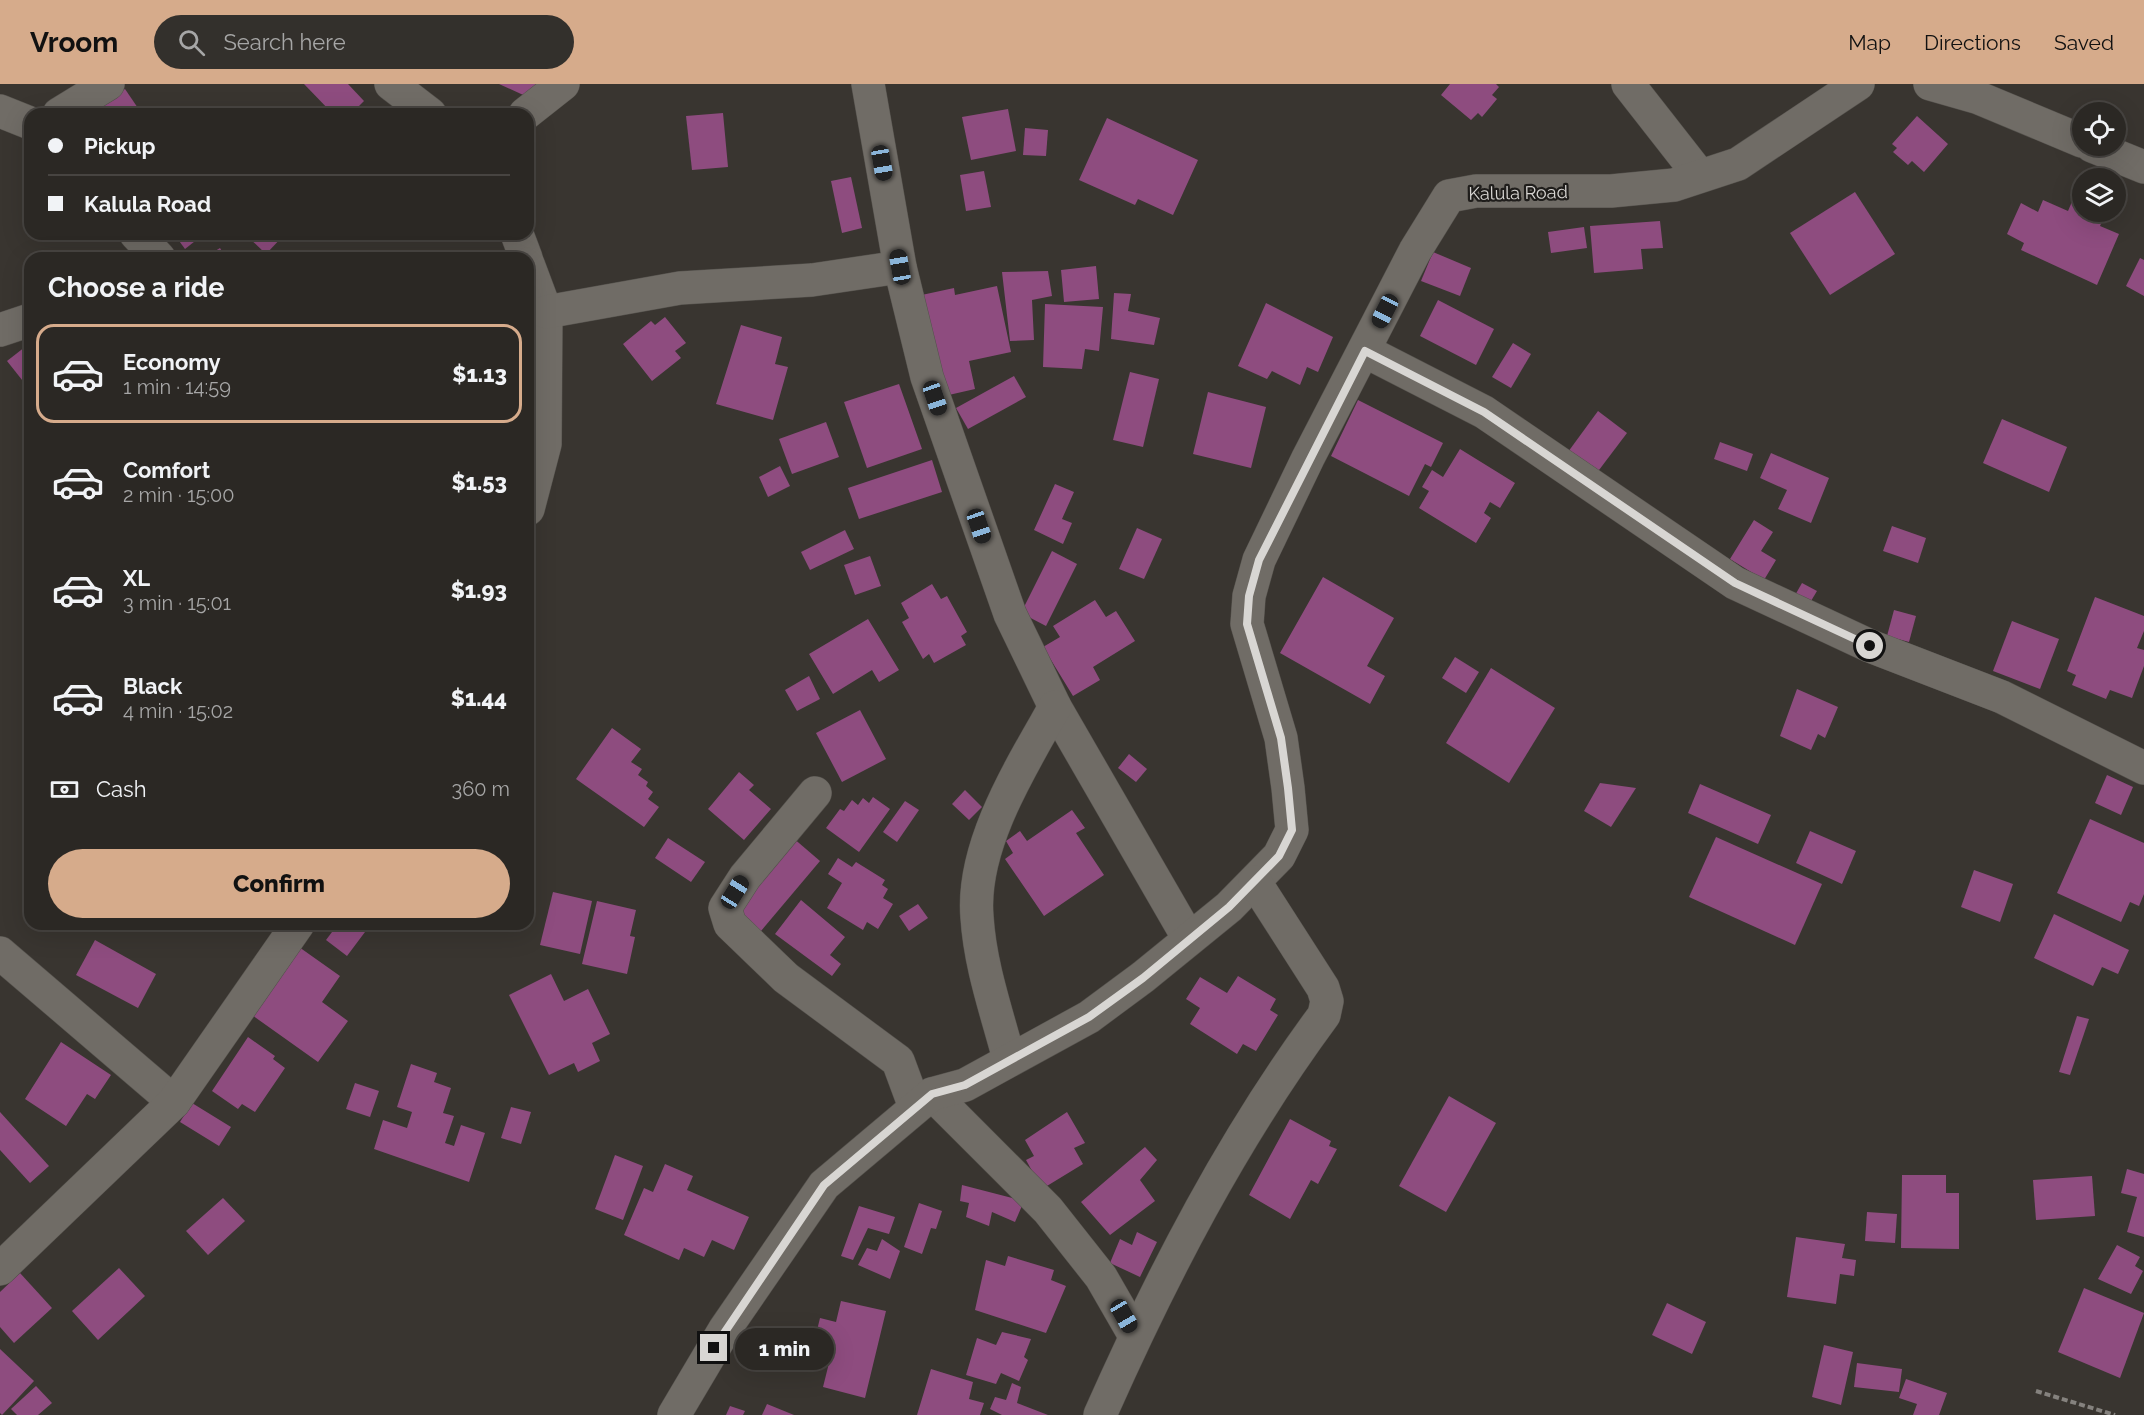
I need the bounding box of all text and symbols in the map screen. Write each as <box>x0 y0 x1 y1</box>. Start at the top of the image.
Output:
search box <box>154 15 574 69</box>
text: Vroom <box>30 26 118 59</box>
icon: search <box>175 26 208 59</box>
text: Search here <box>223 29 346 55</box>
text: Map <box>1848 30 1891 55</box>
text: Directions <box>1924 30 2021 55</box>
text: Saved <box>2054 30 2114 55</box>
map controls <box>2072 102 2126 222</box>
button: locate <box>2072 102 2126 156</box>
text: Pickup <box>84 133 156 159</box>
car <box>870 144 894 182</box>
button: layers <box>2072 168 2126 222</box>
street label: Kalula Road <box>1468 181 1568 204</box>
text: Kalula Road <box>84 191 211 217</box>
car <box>888 248 912 286</box>
text: Choose a ride <box>48 272 224 303</box>
car <box>1369 291 1401 331</box>
icon: car <box>51 347 105 401</box>
text: Economy <box>123 349 221 375</box>
text: $1.13 <box>452 361 507 387</box>
text: 1 min · 14:59 <box>123 375 231 399</box>
car <box>921 378 949 418</box>
icon: car <box>51 455 105 509</box>
text: Comfort <box>123 457 210 483</box>
text: $1.53 <box>451 469 507 495</box>
text: 2 min · 15:00 <box>123 483 235 507</box>
car <box>965 506 993 546</box>
icon: car <box>51 563 105 617</box>
text: XL <box>123 565 150 591</box>
text: $1.93 <box>451 577 507 603</box>
text: 3 min · 15:01 <box>123 591 231 615</box>
route start <box>1856 632 1883 659</box>
icon: car <box>51 671 105 725</box>
text: Black <box>123 673 182 699</box>
text: $1.44 <box>451 685 507 711</box>
text: 4 min · 15:02 <box>123 699 233 723</box>
icon: cash <box>48 773 81 806</box>
text: Cash <box>96 776 147 802</box>
text: 360 m <box>452 777 510 801</box>
button: Confirm <box>48 849 510 918</box>
car <box>718 872 752 912</box>
car <box>1107 1296 1141 1336</box>
callout: 1 min <box>735 1327 834 1369</box>
route end <box>700 1334 727 1361</box>
text: 1 min <box>759 1337 810 1361</box>

